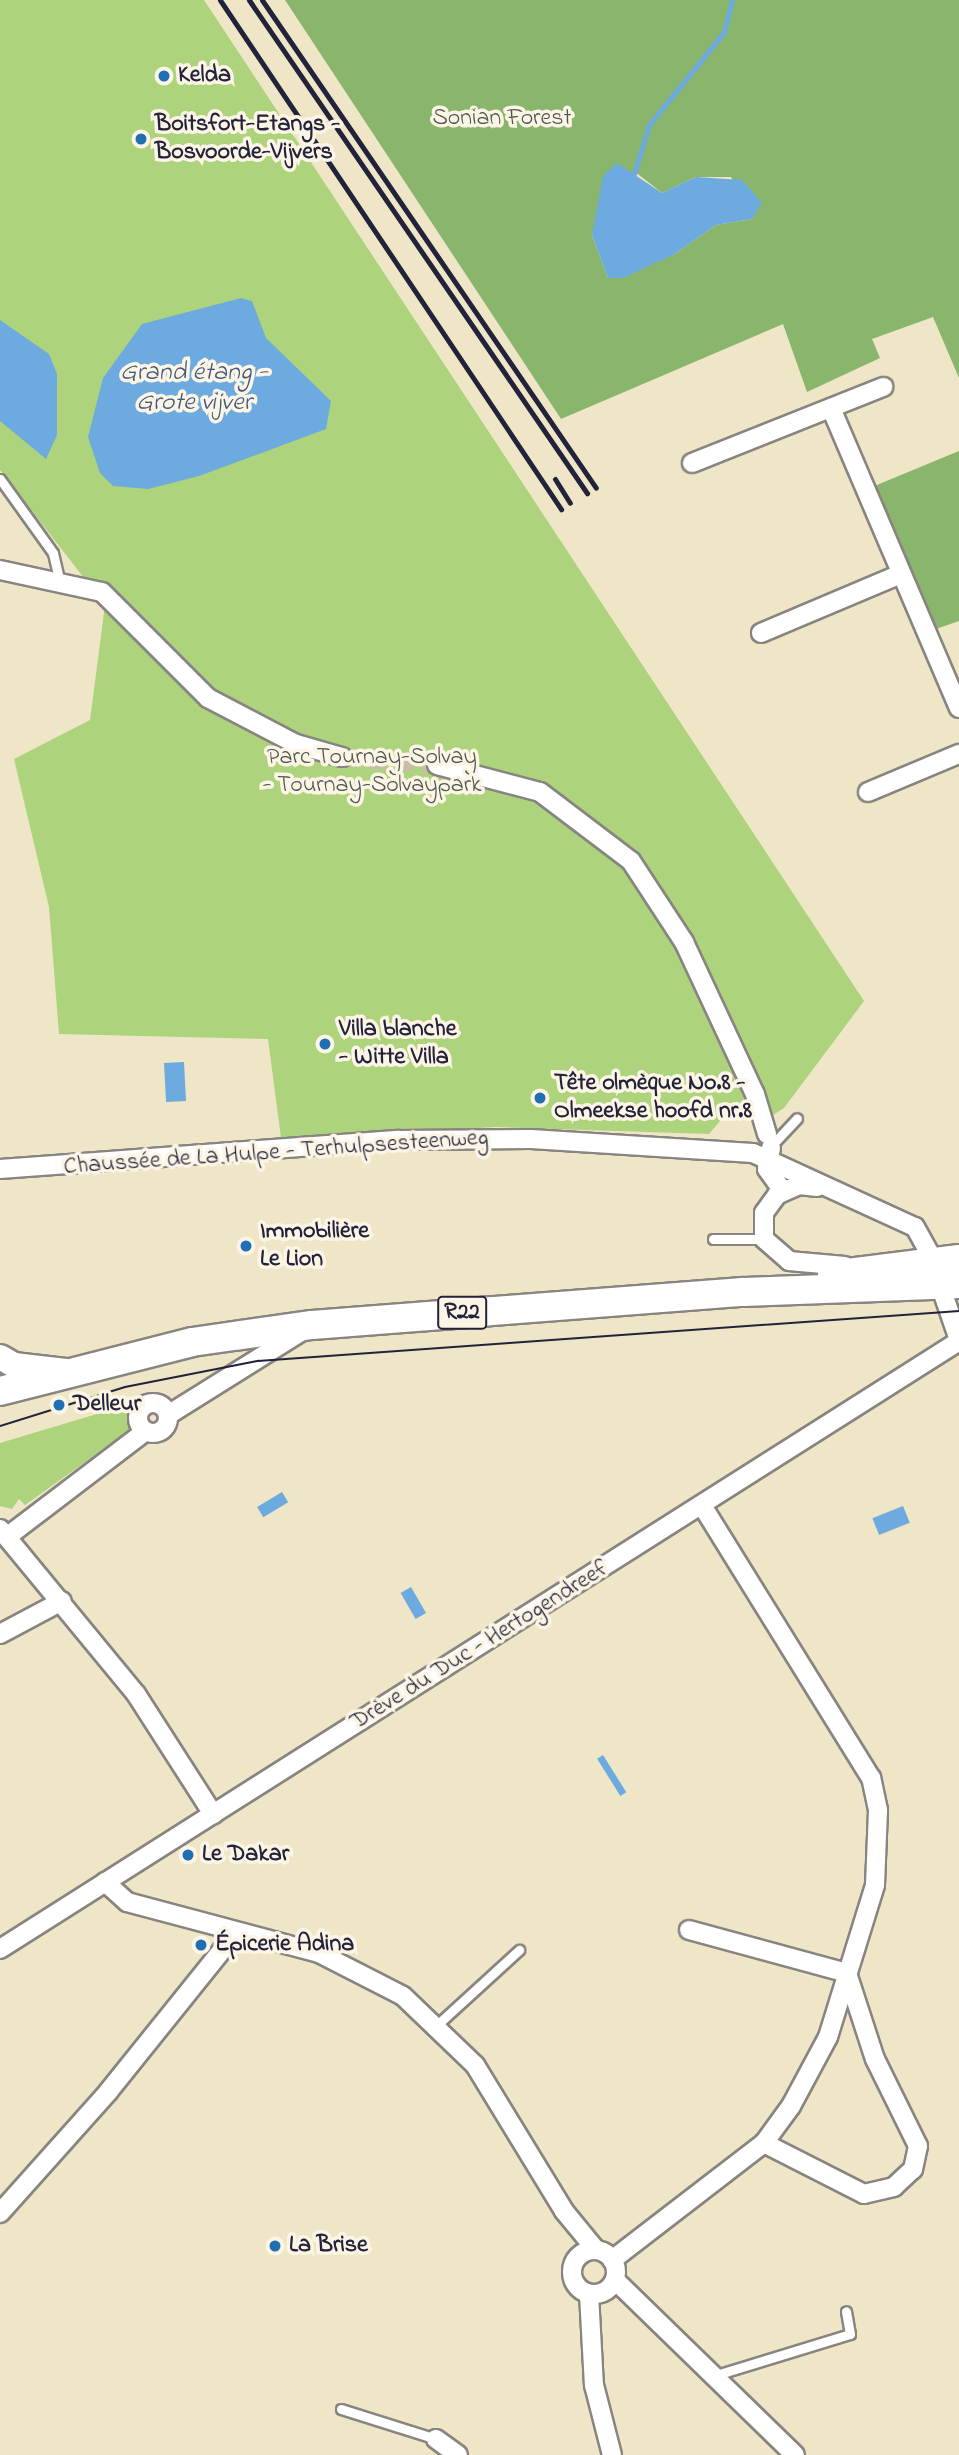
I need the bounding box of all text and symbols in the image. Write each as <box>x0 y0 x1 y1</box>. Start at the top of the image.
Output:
place label: Kelda <box>178 62 231 90</box>
marker: Kelda <box>156 68 172 84</box>
park label: Sonian Forest <box>432 105 572 133</box>
place label: Boitsfort-Etangs - Bosvoorde-Vijvers <box>155 111 340 167</box>
marker: Boitsfort-Etangs - Bosvoorde-Vijvers <box>133 131 149 147</box>
water label: Grand étang - Grote vijver <box>120 358 268 420</box>
park label: Parc Tournay-Solvay - Tournay-Solvaypark <box>262 744 482 800</box>
place label: Villa blanche - Witte Villa <box>339 1016 456 1072</box>
marker: Villa blanche - Witte Villa <box>317 1036 333 1052</box>
place label: Tête olmèque No.8 - Olmeekse hoofd nr.8 <box>554 1070 752 1126</box>
marker: Tête olmèque No.8 - Olmeekse hoofd nr.8 <box>532 1090 548 1106</box>
street label: Chaussée de La Hulpe - Terhulpsesteenweg <box>63 1124 489 1182</box>
place label: Immobilière Le Lion <box>260 1218 369 1274</box>
marker: Immobilière Le Lion <box>238 1238 254 1254</box>
road number: R22 <box>436 1294 488 1332</box>
place label: Delleur <box>73 1391 141 1419</box>
marker: Delleur <box>51 1397 67 1413</box>
street label: Drève du Duc - Hertogendreef <box>346 1555 614 1737</box>
place label: Le Dakar <box>202 1841 289 1869</box>
marker: Le Dakar <box>180 1847 196 1863</box>
place label: Épicerie Adina <box>215 1931 354 1959</box>
marker: Épicerie Adina <box>193 1937 209 1953</box>
place label: La Brise <box>289 2232 368 2260</box>
marker: La Brise <box>267 2238 283 2254</box>

